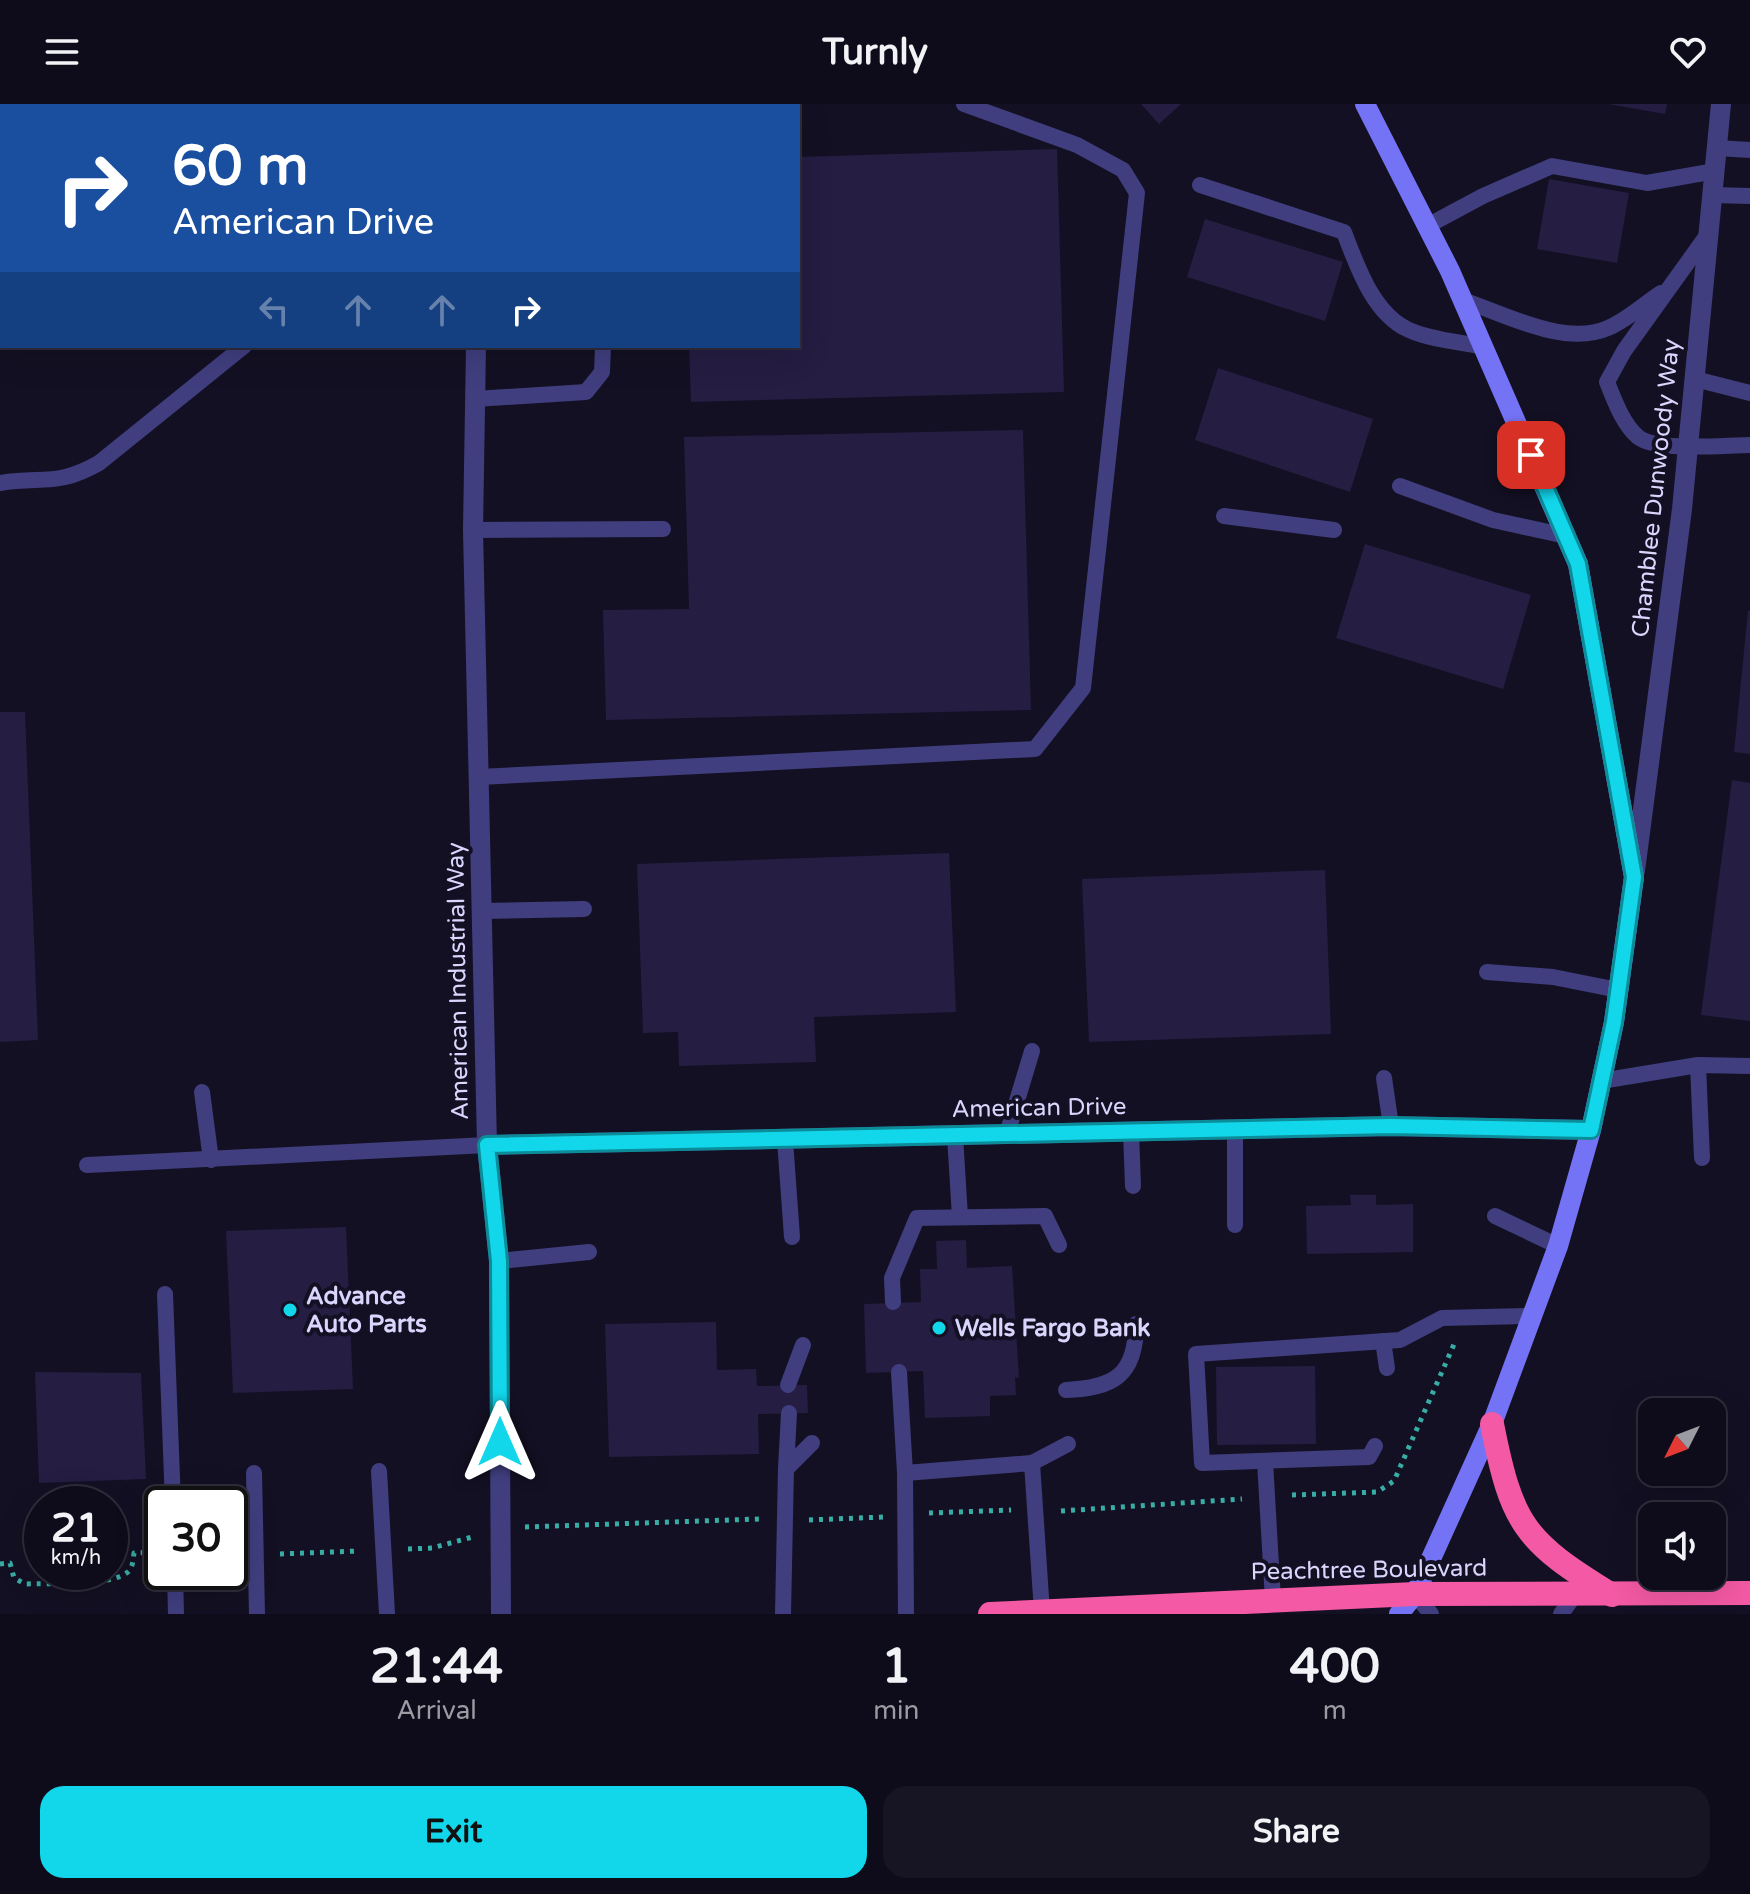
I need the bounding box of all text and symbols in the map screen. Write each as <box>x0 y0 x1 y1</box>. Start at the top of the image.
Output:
icon: menu <box>40 30 84 74</box>
icon: heart <box>1666 30 1710 74</box>
text: Turnly <box>822 31 928 74</box>
text: 60 m <box>172 133 308 200</box>
icon: right <box>40 136 144 240</box>
text: American Drive <box>172 201 434 244</box>
icon: left <box>252 288 296 332</box>
icon: ahead <box>336 288 380 332</box>
icon: ahead <box>420 288 464 332</box>
icon: right <box>504 288 548 332</box>
street label: Chamblee Dunwoody Way <box>1626 337 1686 639</box>
pin <box>1497 421 1565 489</box>
icon: arrive <box>1509 433 1553 477</box>
street label: American Industrial Way <box>441 842 475 1120</box>
street label: American Drive <box>951 1092 1127 1124</box>
place label: Advance Auto Parts <box>306 1282 427 1339</box>
marker: Advance Auto Parts <box>281 1301 299 1319</box>
place label: Wells Fargo Bank <box>955 1314 1150 1343</box>
marker: Wells Fargo Bank <box>930 1319 948 1337</box>
north arrow <box>1638 1398 1726 1486</box>
map controls <box>1638 1398 1726 1590</box>
position arrow <box>458 1400 542 1484</box>
speed limit sign: 30 <box>144 1486 248 1590</box>
button: sound <box>1638 1502 1726 1590</box>
text: 21 <box>51 1504 101 1552</box>
text: km/h <box>51 1546 101 1570</box>
street label: Peachtree Boulevard <box>1250 1553 1488 1587</box>
text: 21:44 <box>370 1638 503 1696</box>
text: 1 <box>881 1638 911 1696</box>
text: 400 <box>1289 1638 1380 1696</box>
text: Arrival <box>396 1695 477 1726</box>
text: min <box>873 1695 919 1726</box>
text: m <box>1323 1695 1347 1726</box>
button: Exit <box>40 1786 867 1878</box>
button: Share <box>883 1786 1710 1878</box>

